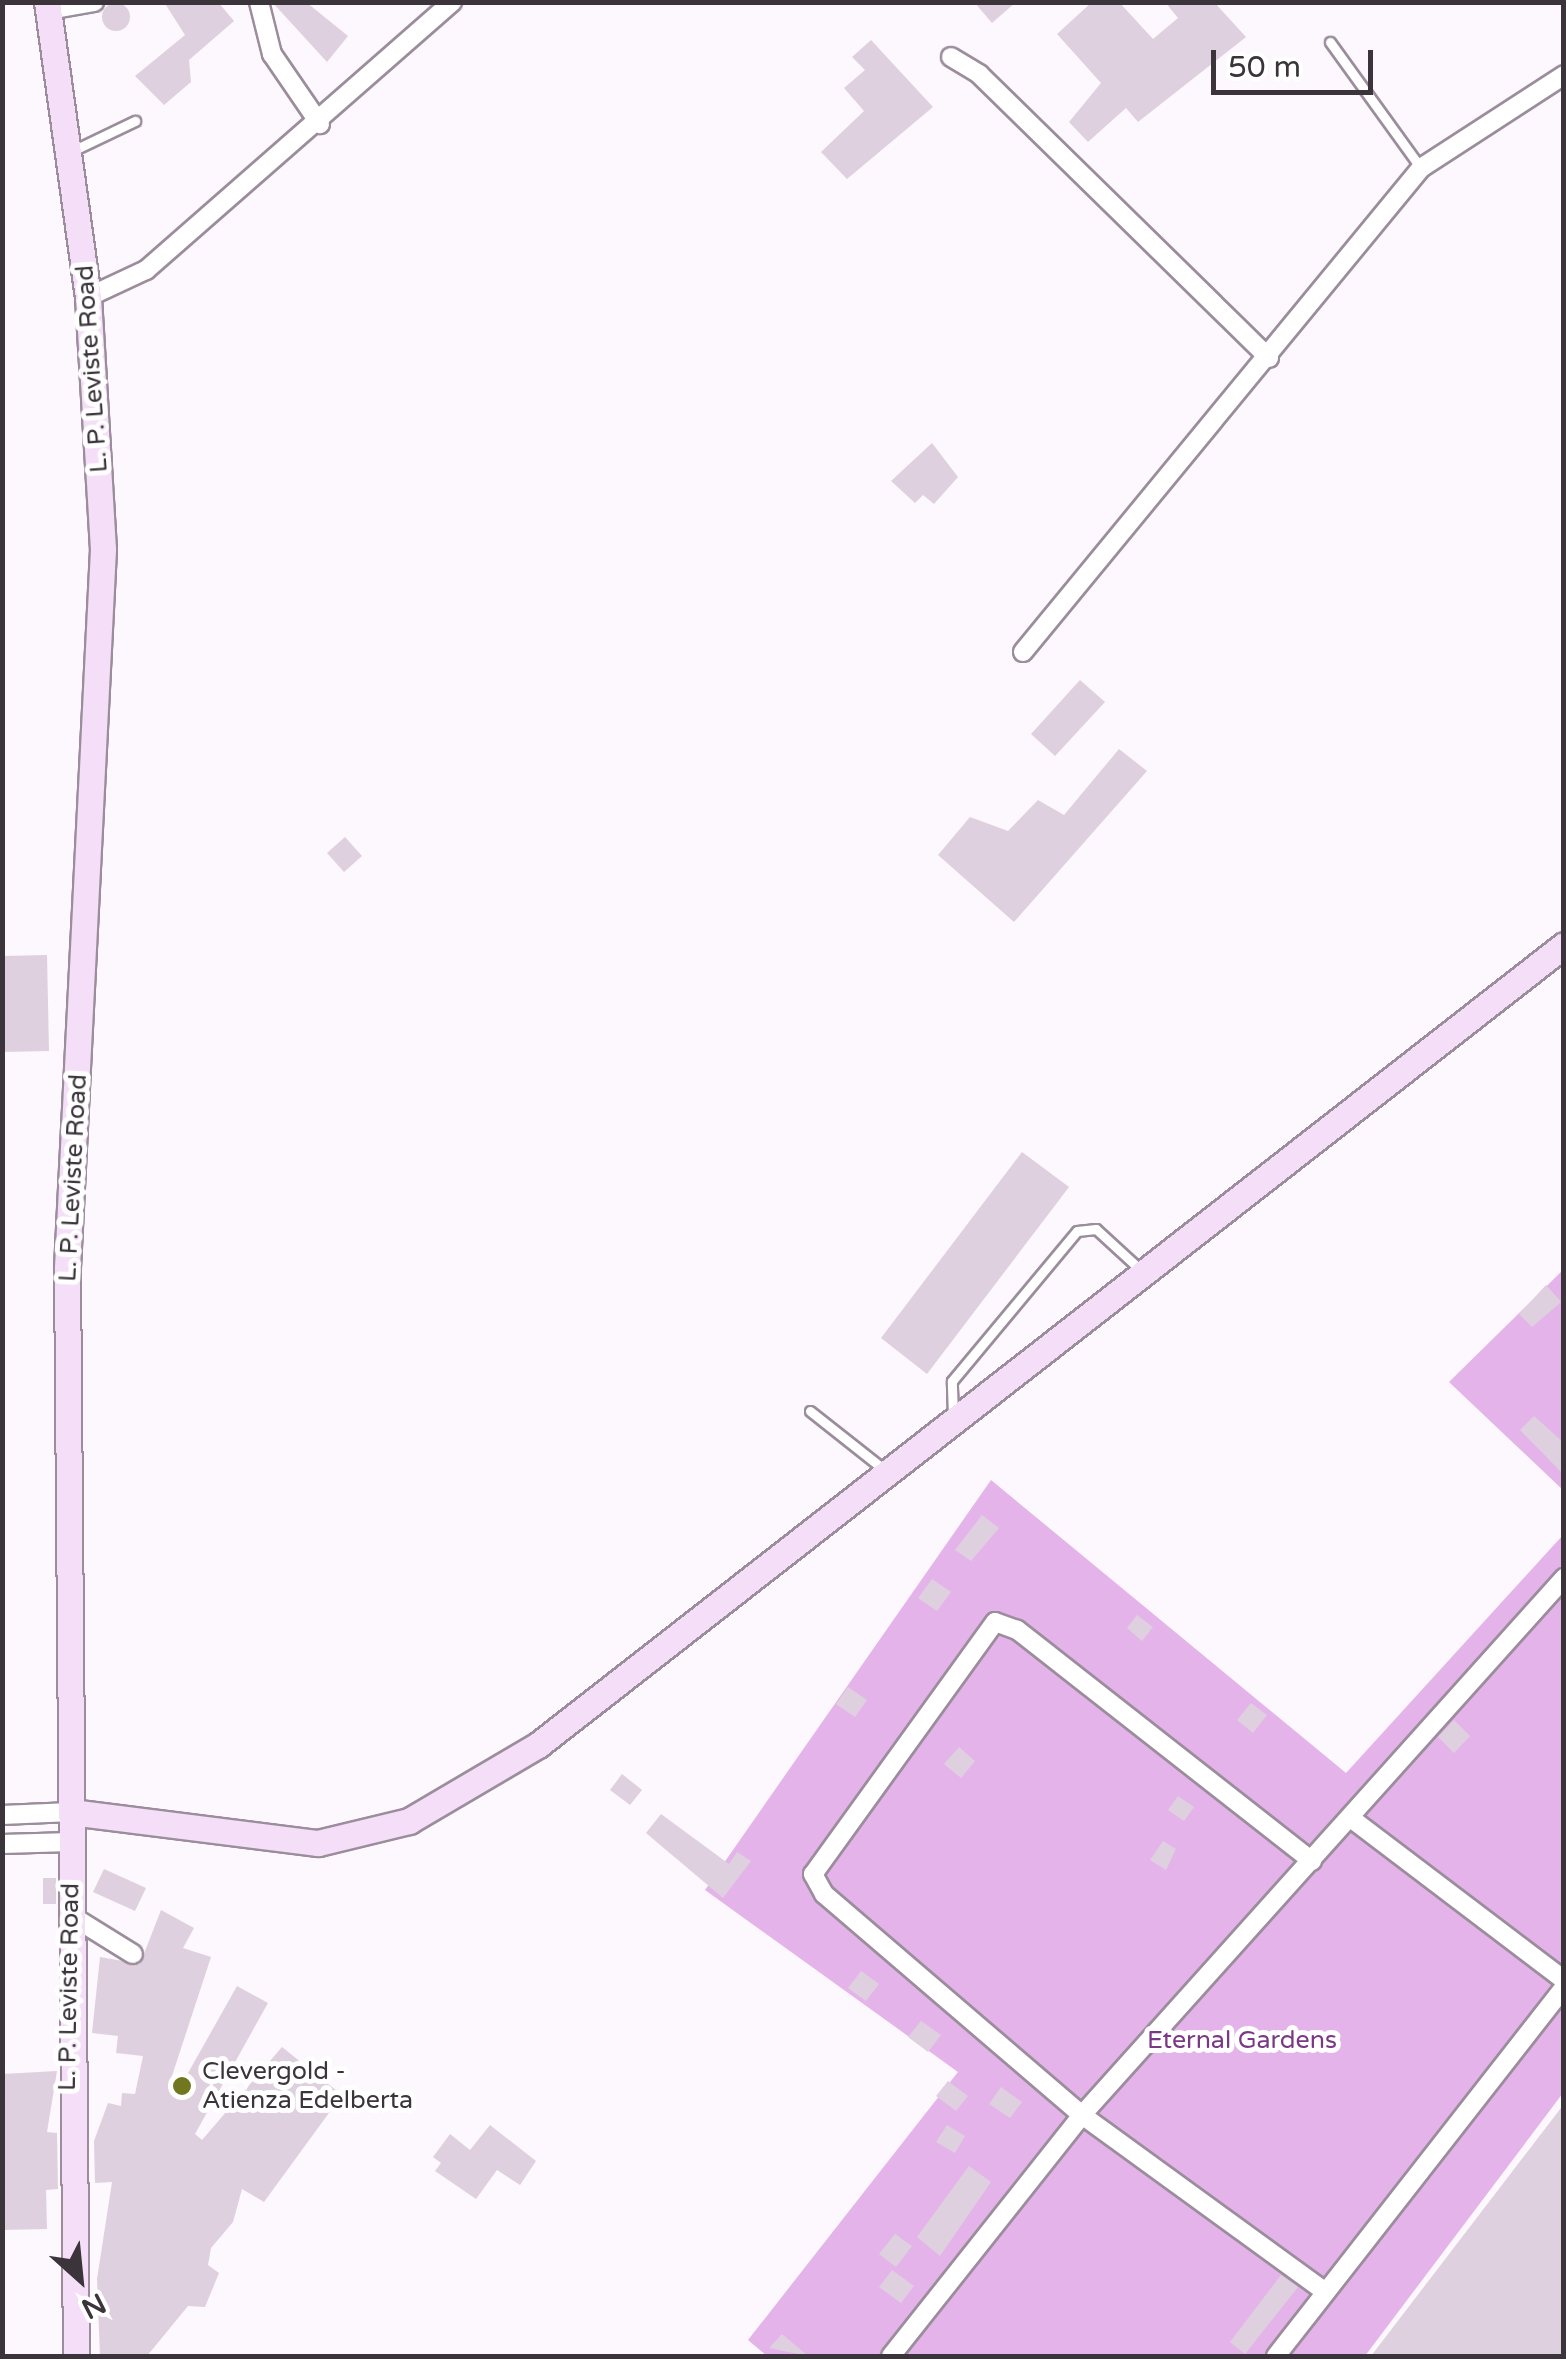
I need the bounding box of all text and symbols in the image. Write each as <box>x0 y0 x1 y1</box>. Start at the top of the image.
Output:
scale bar <box>1216 30 1378 92</box>
text: 50 m <box>1228 49 1301 86</box>
street label: L. P. Leviste Road <box>70 264 114 474</box>
street label: L. P. Leviste Road <box>53 1073 93 1283</box>
street label: L. P. Leviste Road <box>52 1883 86 2091</box>
park label: Eternal Gardens <box>1147 2025 1337 2055</box>
place label: Clevergold - Atienza Edelberta <box>202 2057 413 2116</box>
marker: Clevergold - Atienza Edelberta <box>171 2075 193 2097</box>
north arrow <box>30 2229 130 2329</box>
text: N <box>76 2285 111 2326</box>

